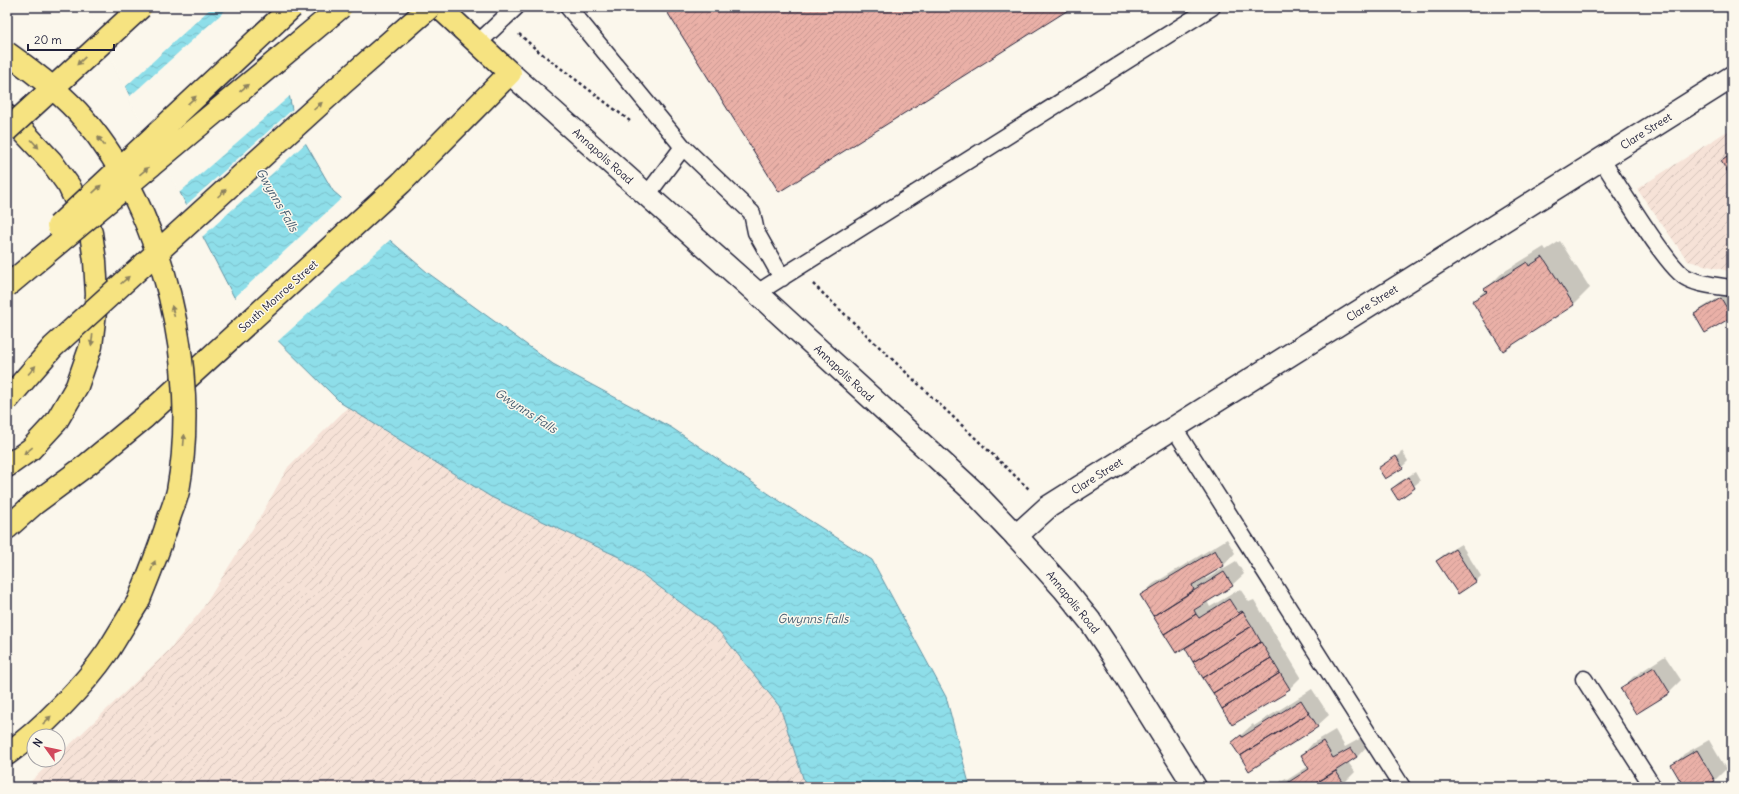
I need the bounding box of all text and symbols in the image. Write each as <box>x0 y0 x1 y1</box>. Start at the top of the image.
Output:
scale bar <box>28 26 114 52</box>
text: 20 m <box>34 32 62 47</box>
one-way arrow <box>76 57 86 66</box>
one-way arrow <box>239 83 250 92</box>
one-way arrow <box>187 95 197 105</box>
one-way arrow <box>313 101 324 110</box>
street label: Clare Street <box>1618 110 1675 152</box>
street label: Annapolis Road <box>570 125 637 187</box>
one-way arrow <box>97 136 105 147</box>
one-way arrow <box>30 139 39 148</box>
water label: Gwynns Falls <box>253 165 302 236</box>
one-way arrow <box>139 167 150 175</box>
one-way arrow <box>92 184 102 194</box>
one-way arrow <box>217 188 227 198</box>
street label: South Monroe Street <box>236 257 321 335</box>
one-way arrow <box>121 276 130 285</box>
street label: Clare Street <box>1344 282 1401 324</box>
one-way arrow <box>170 305 176 317</box>
one-way arrow <box>89 334 95 346</box>
street label: Annapolis Road <box>811 342 877 405</box>
one-way arrow <box>27 366 36 375</box>
water label: Gwynns Falls <box>492 385 561 437</box>
one-way arrow <box>180 434 187 446</box>
one-way arrow <box>23 446 34 455</box>
street label: Clare Street <box>1069 455 1126 497</box>
one-way arrow <box>150 559 156 571</box>
street label: Annapolis Road <box>1043 568 1103 637</box>
water label: Gwynns Falls <box>777 611 850 626</box>
one-way arrow <box>42 715 52 724</box>
north arrow <box>26 728 66 768</box>
text: N <box>30 736 46 750</box>

